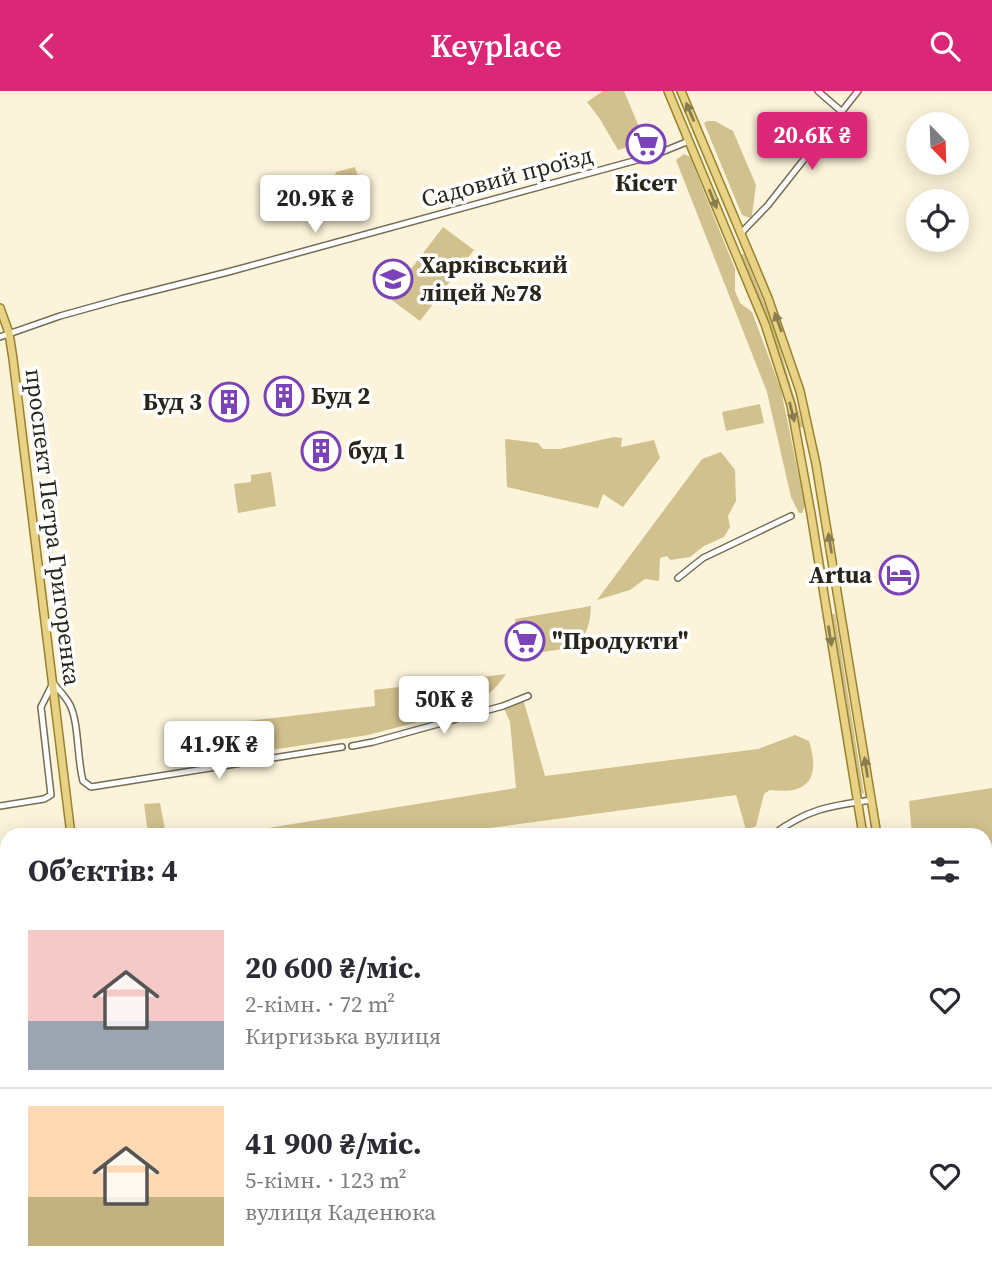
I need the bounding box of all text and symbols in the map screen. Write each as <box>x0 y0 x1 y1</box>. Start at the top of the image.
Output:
text: Keyplace <box>430 24 562 68</box>
icon: back <box>28 27 66 65</box>
icon: search <box>926 27 964 65</box>
one-way arrow <box>685 101 696 122</box>
north arrow <box>906 112 970 175</box>
map controls <box>906 112 969 252</box>
pin: 20.6K ₴ <box>747 113 877 172</box>
text: 20.6K ₴ <box>773 119 851 151</box>
supermarket icon: Кісет <box>625 123 667 165</box>
street label: Садовий проїзд <box>418 138 596 215</box>
place label: Кісет <box>615 166 677 199</box>
pin: 20.9K ₴ <box>250 176 380 235</box>
text: 20.9K ₴ <box>276 182 354 214</box>
one-way arrow <box>708 189 719 210</box>
button: locate <box>906 189 969 252</box>
place label: Харківський ліцей №78 <box>420 248 568 309</box>
school or university icon: Харківський ліцей №78 <box>372 258 414 300</box>
one-way arrow <box>772 311 783 332</box>
street label: проспект Петра Григоренка <box>18 367 89 688</box>
building icon: Буд 2 <box>263 375 305 417</box>
place label: Буд 2 <box>311 379 370 412</box>
building icon: Буд 3 <box>208 381 250 423</box>
place label: Буд 3 <box>143 385 202 418</box>
one-way arrow <box>787 401 798 423</box>
building icon: буд 1 <box>300 430 342 472</box>
place label: буд 1 <box>348 434 406 467</box>
one-way arrow <box>824 532 835 554</box>
hotel icon: Artua <box>878 554 920 596</box>
place label: Artua <box>809 558 872 591</box>
supermarket icon: "Продукти" <box>504 620 546 662</box>
place label: "Продукти" <box>552 624 689 657</box>
one-way arrow <box>825 626 836 648</box>
pin: 50K ₴ <box>395 677 493 736</box>
text: 50K ₴ <box>415 683 473 715</box>
pin: 41.9K ₴ <box>154 721 284 781</box>
text: 41.9K ₴ <box>180 728 258 760</box>
one-way arrow <box>861 756 872 778</box>
text: Об’єктів: 4 <box>28 850 178 891</box>
icon: filters <box>926 851 964 889</box>
text: 20 600 ₴/міс. <box>245 947 422 988</box>
icon: home <box>84 958 168 1042</box>
icon: heart <box>926 981 964 1019</box>
text: 2-кімн. · 72 m² <box>245 988 395 1020</box>
text: Киргизька вулиця <box>245 1020 441 1052</box>
text: 41 900 ₴/міс. <box>245 1123 422 1164</box>
icon: home <box>84 1134 168 1218</box>
icon: heart <box>926 1157 964 1195</box>
text: 5-кімн. · 123 m² <box>245 1164 407 1196</box>
text: вулиця Каденюка <box>245 1196 436 1228</box>

